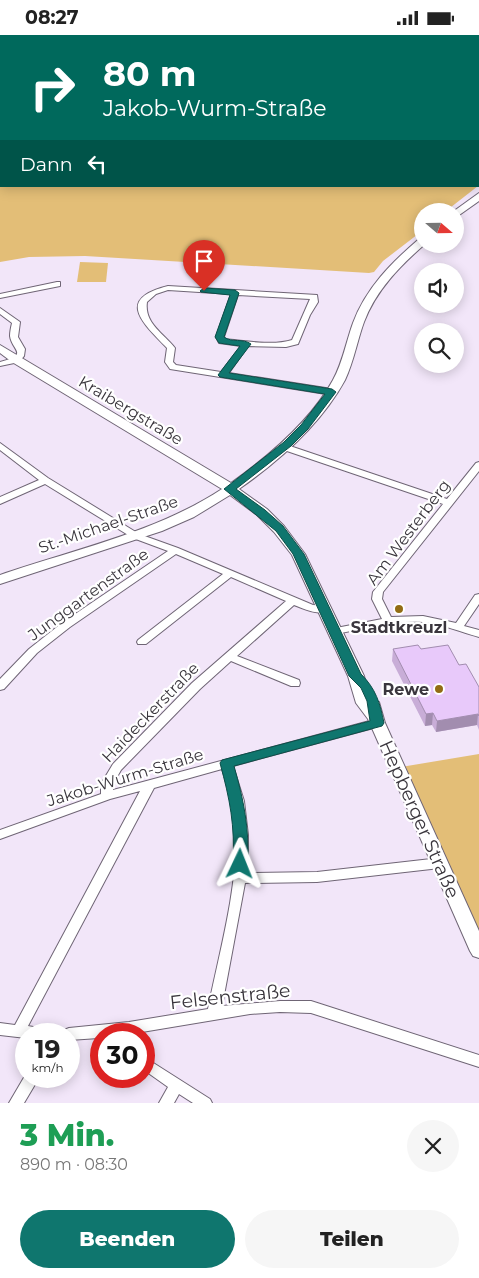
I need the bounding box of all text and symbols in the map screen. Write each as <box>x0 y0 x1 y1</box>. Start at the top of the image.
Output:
text: 08:27 <box>25 6 78 29</box>
text: 80 m <box>103 52 197 95</box>
icon: right <box>20 55 85 120</box>
text: Jakob-Wurm-Straße <box>103 95 326 122</box>
icon: left <box>83 150 111 178</box>
text: Dann <box>20 153 73 176</box>
north arrow <box>414 203 464 253</box>
map controls <box>414 203 464 373</box>
pin <box>183 240 225 291</box>
icon: arrive <box>190 247 218 275</box>
button: sound <box>414 263 464 313</box>
button: search <box>414 323 464 373</box>
street label: Kraibergstraße <box>75 372 186 449</box>
street label: Am Westerberg <box>363 476 454 589</box>
street label: St.-Michael-Straße <box>36 492 180 557</box>
street label: Junggartenstraße <box>24 544 152 645</box>
marker: Stadtkreuzl <box>393 603 405 615</box>
place label: Stadtkreuzl <box>351 618 447 637</box>
street label: Haideckerstraße <box>98 659 203 766</box>
place label: Rewe <box>382 680 429 699</box>
marker: Rewe <box>433 683 445 695</box>
street label: Hepberger Straße <box>374 737 465 902</box>
street label: Jakob-Wurm-Straße <box>44 745 206 811</box>
position arrow <box>213 837 265 889</box>
street label: Felsenstraße <box>169 979 291 1014</box>
speed limit sign: 30 <box>90 1023 155 1088</box>
text: 19 <box>35 1034 60 1064</box>
text: km/h <box>31 1060 64 1075</box>
text: 3 Min. <box>20 1117 114 1154</box>
button: close <box>407 1120 459 1172</box>
text: 890 m · 08:30 <box>20 1155 128 1174</box>
button: Beenden <box>20 1210 235 1268</box>
button: Teilen <box>245 1210 459 1268</box>

